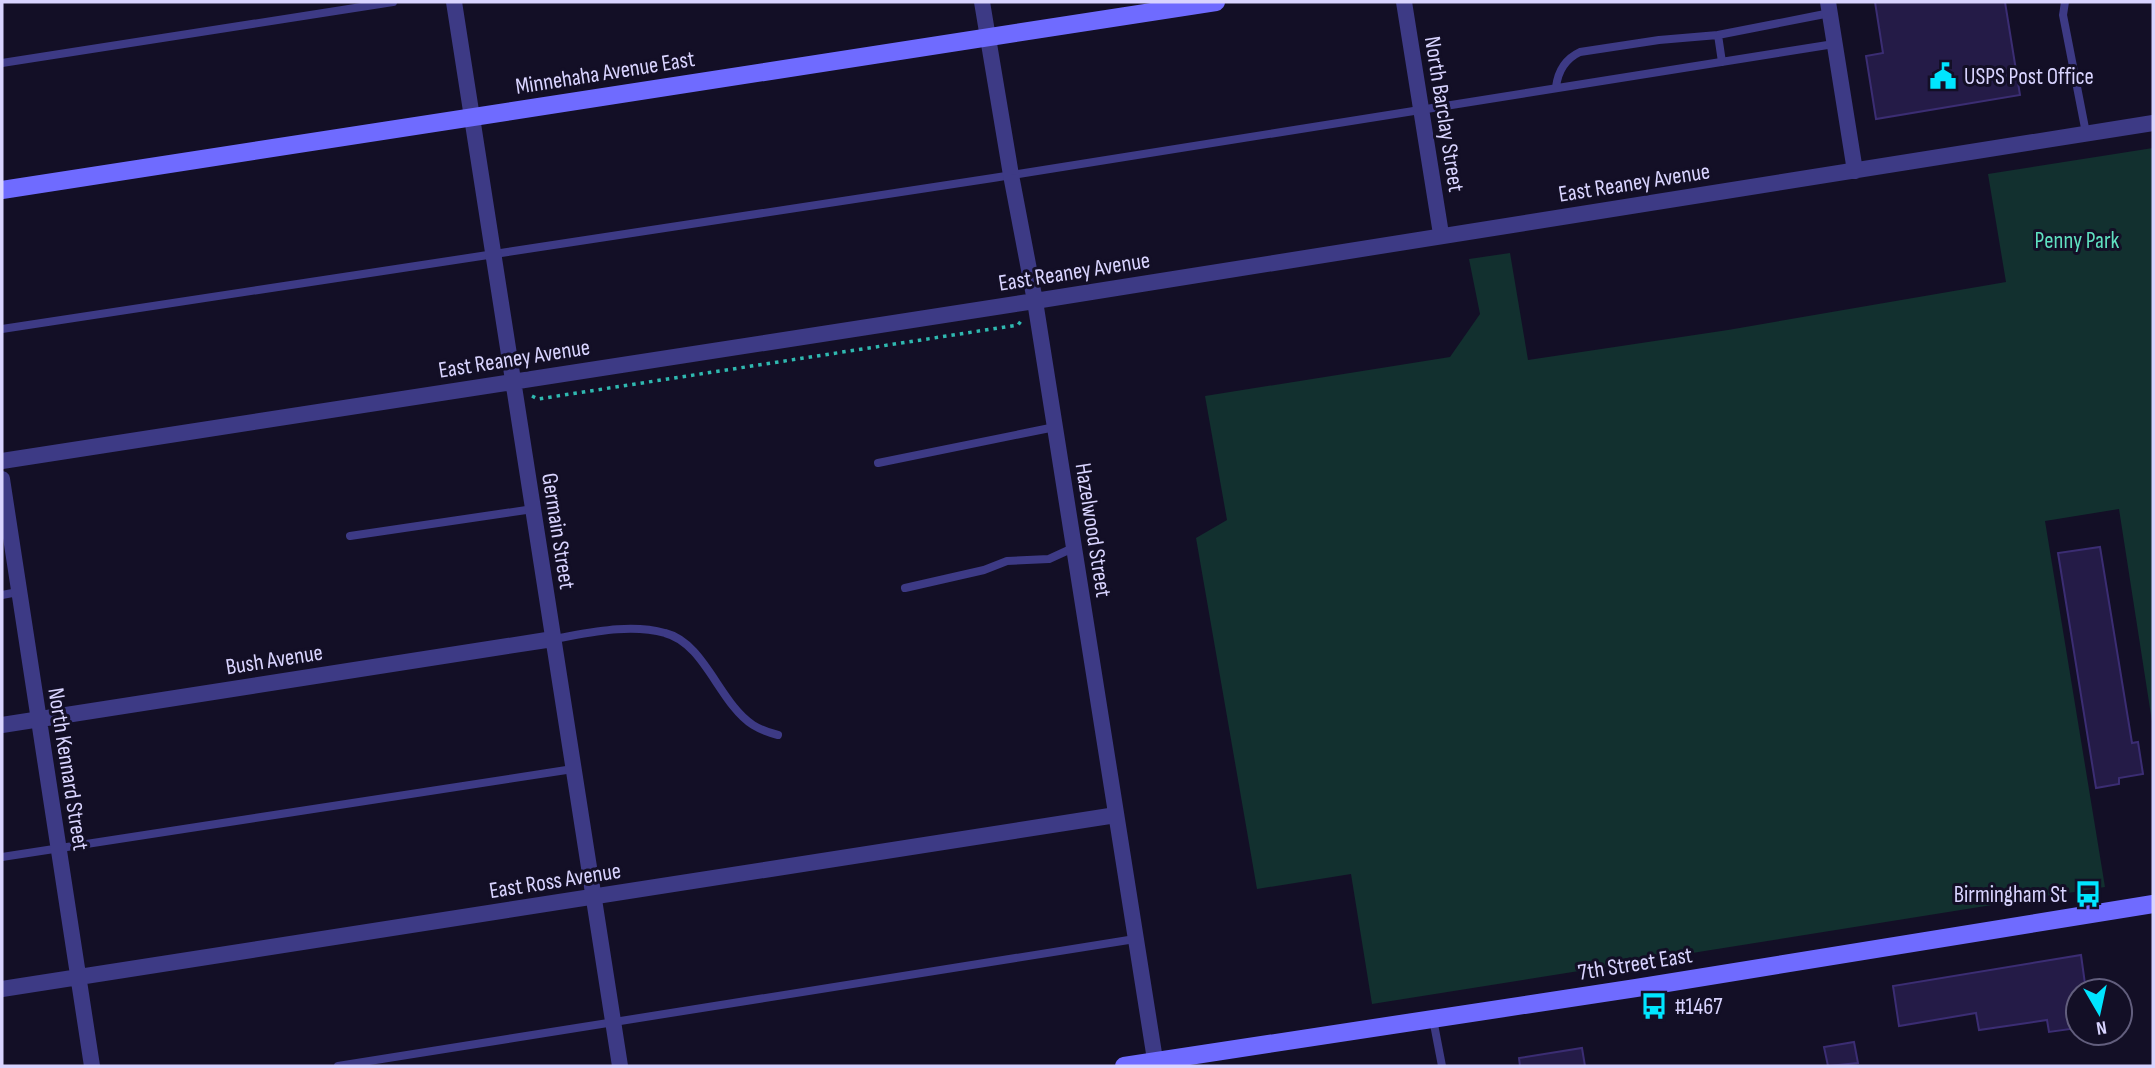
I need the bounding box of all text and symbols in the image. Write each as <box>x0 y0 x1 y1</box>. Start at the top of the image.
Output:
street label: North Barclay Street <box>1418 34 1470 194</box>
street label: Minnehaha Avenue East <box>514 45 697 101</box>
public building icon: USPS Post Office <box>1928 61 1958 91</box>
place label: USPS Post Office <box>1964 63 2094 91</box>
street label: East Reaney Avenue <box>1556 157 1712 209</box>
park label: Penny Park <box>2035 227 2120 255</box>
street label: East Reaney Avenue <box>996 246 1152 298</box>
street label: East Reaney Avenue <box>436 333 592 385</box>
street label: Hazelwood Street <box>1069 461 1117 599</box>
street label: Germain Street <box>535 471 581 591</box>
street label: Bush Avenue <box>224 639 325 681</box>
street label: North Kennard Street <box>41 686 95 853</box>
street label: East Ross Avenue <box>487 857 623 905</box>
bus stop icon: Birmingham St <box>2073 879 2103 909</box>
place label: Birmingham St <box>1954 881 2067 909</box>
street label: 7th Street East <box>1576 941 1694 987</box>
north arrow <box>2064 977 2134 1047</box>
bus stop icon: #1467 <box>1639 991 1669 1021</box>
place label: #1467 <box>1675 993 1722 1021</box>
text: N <box>2095 1015 2108 1039</box>

